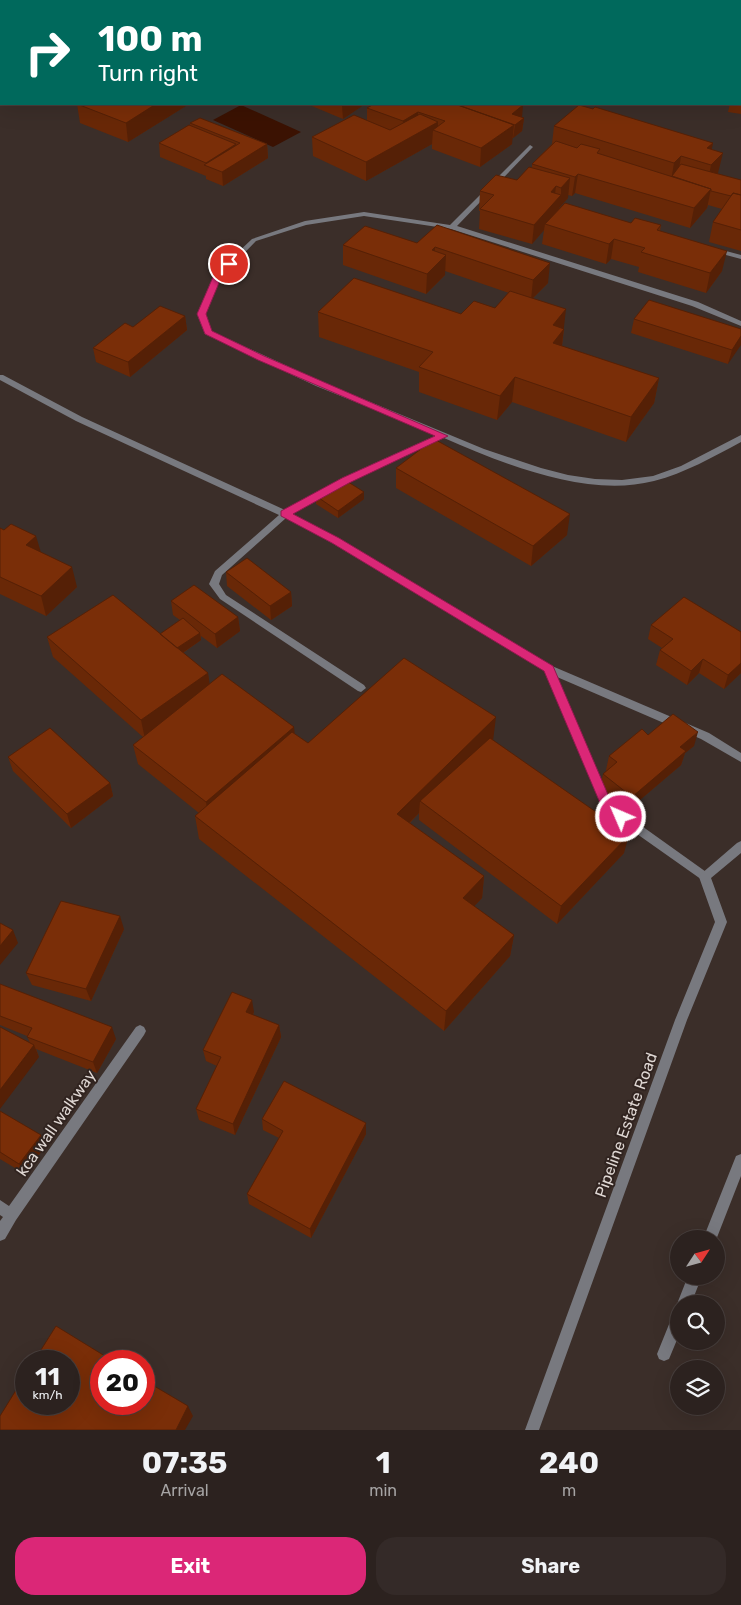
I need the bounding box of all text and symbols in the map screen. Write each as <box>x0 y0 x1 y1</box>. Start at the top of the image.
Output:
text: 100 m <box>98 18 203 60</box>
icon: right <box>15 20 80 85</box>
text: Turn right <box>98 60 198 87</box>
pin <box>208 243 250 285</box>
icon: arrive <box>215 250 243 278</box>
position arrow <box>594 790 646 842</box>
street label: Pipeline Estate Road <box>591 1050 661 1200</box>
street label: kca wall walkway <box>12 1066 100 1180</box>
north arrow <box>670 1230 725 1285</box>
map controls <box>670 1230 725 1415</box>
button: search <box>670 1295 725 1350</box>
speed limit sign: 20 <box>90 1350 155 1415</box>
button: layers <box>670 1360 725 1415</box>
text: 11 <box>35 1362 60 1391</box>
text: km/h <box>33 1388 62 1402</box>
text: 07:35 <box>142 1445 227 1481</box>
text: 1 <box>376 1445 391 1481</box>
text: 240 <box>539 1445 599 1481</box>
text: Arrival <box>161 1481 209 1500</box>
text: min <box>369 1481 397 1500</box>
text: m <box>562 1481 576 1500</box>
button: Exit <box>15 1537 366 1595</box>
button: Share <box>376 1537 726 1595</box>

